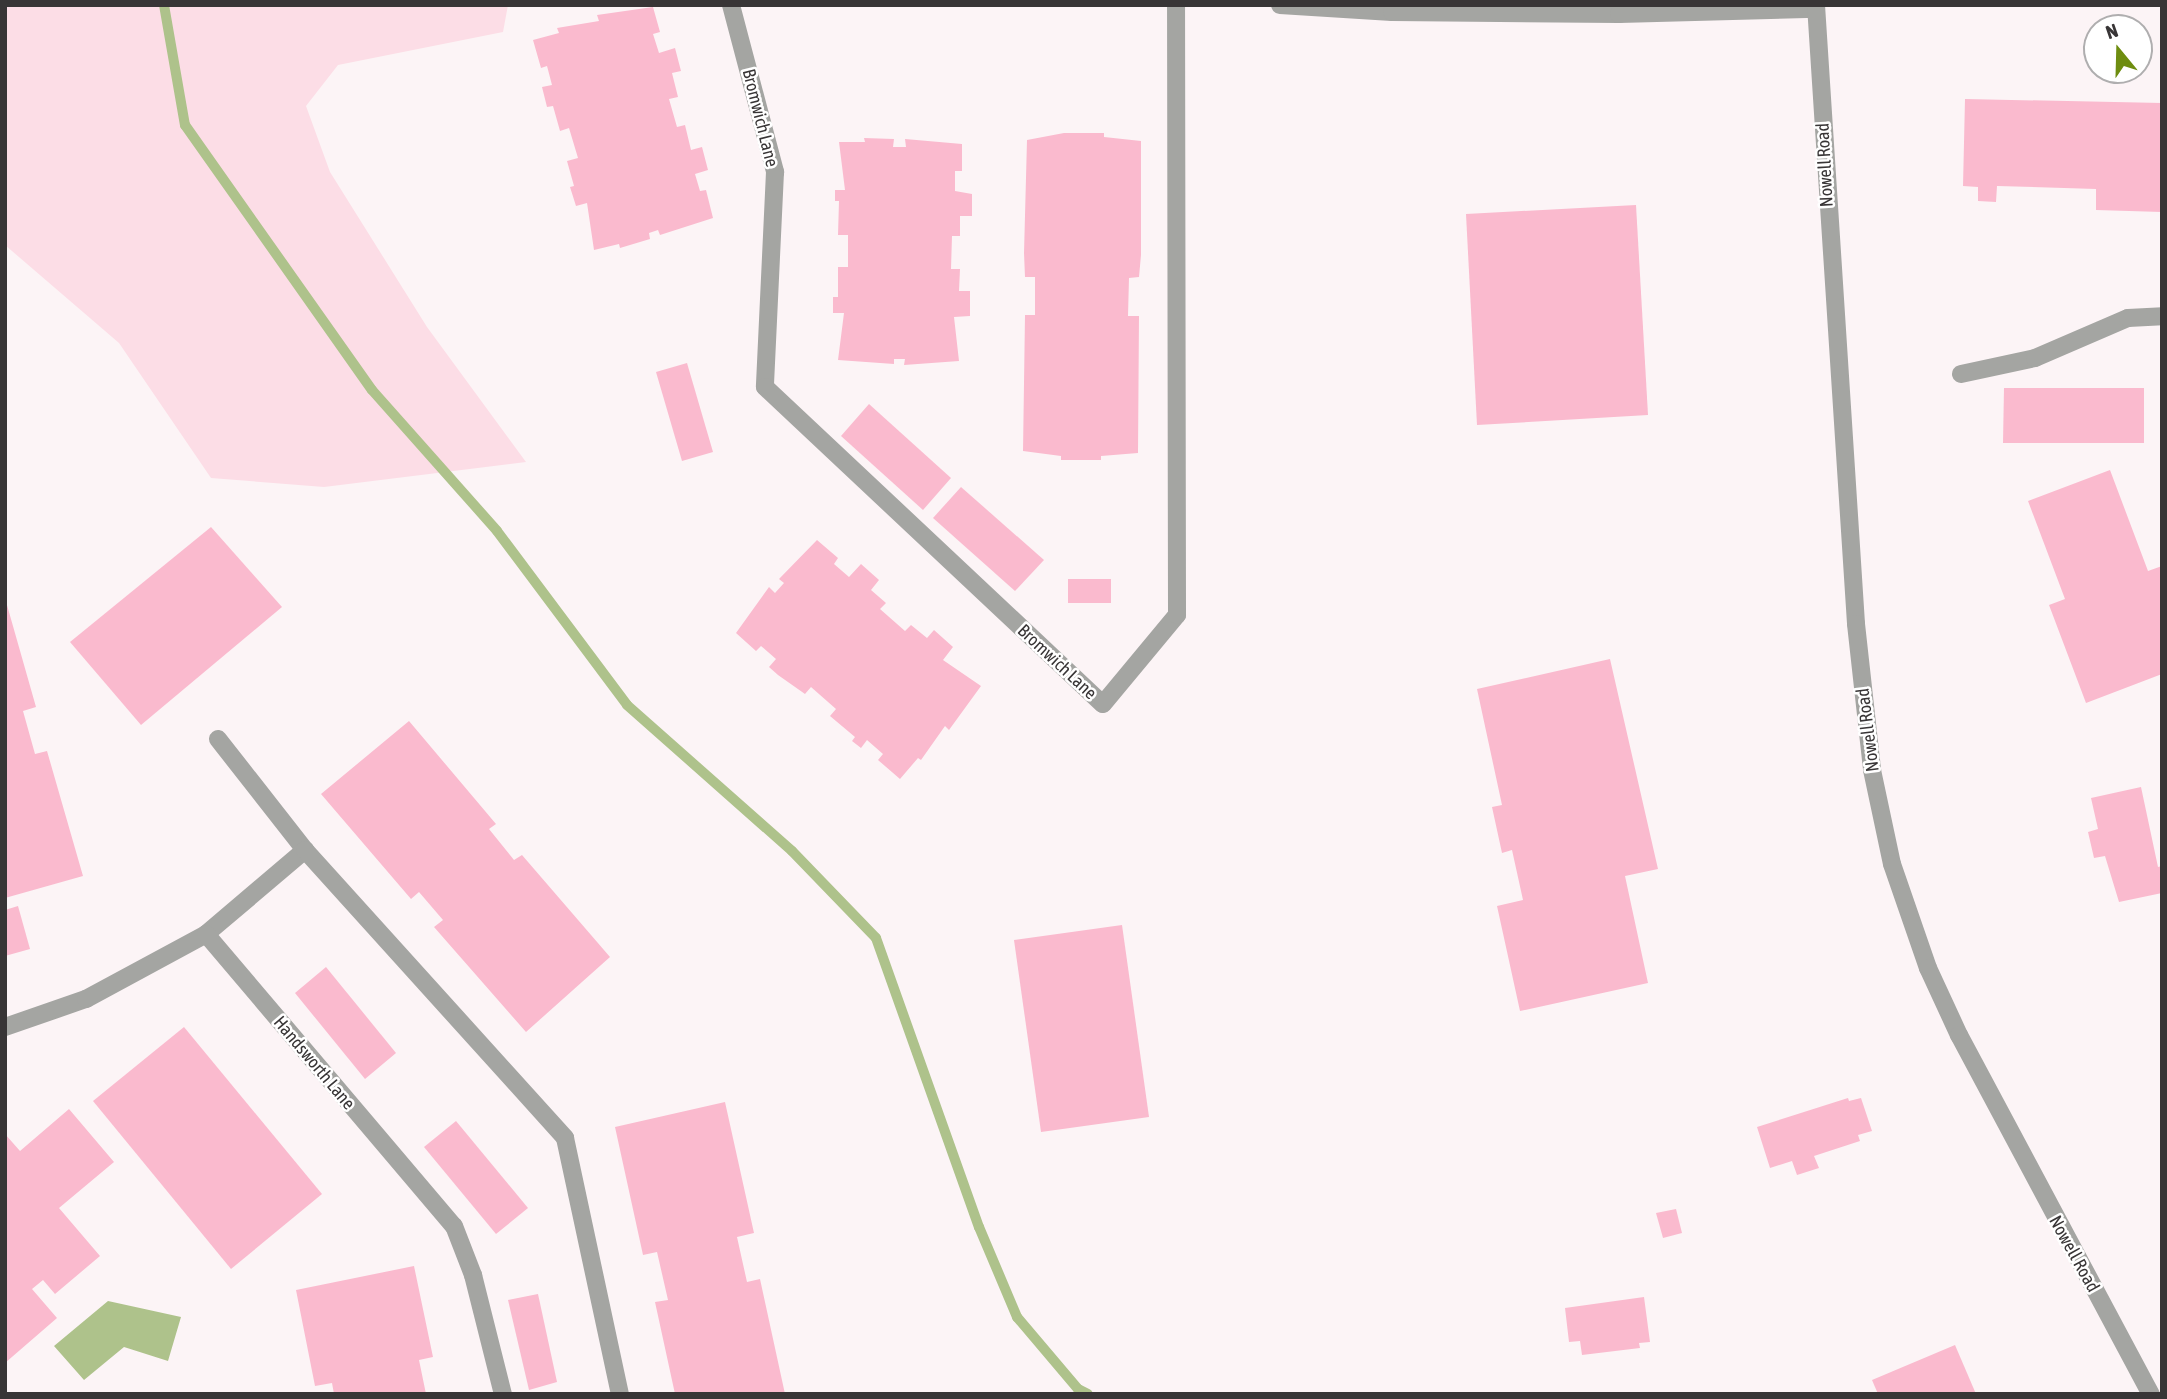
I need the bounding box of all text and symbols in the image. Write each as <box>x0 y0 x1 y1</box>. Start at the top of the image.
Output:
north arrow <box>2083 14 2153 84</box>
text: N <box>2103 19 2121 43</box>
street label: Bromwich Lane <box>737 67 783 169</box>
street label: Nowell Road <box>1812 122 1838 208</box>
street label: Bromwich Lane <box>1013 620 1101 704</box>
street label: Nowell Road <box>1852 687 1884 773</box>
street label: Handsworth Lane <box>269 1012 359 1114</box>
street label: Nowell Road <box>2044 1212 2104 1296</box>

